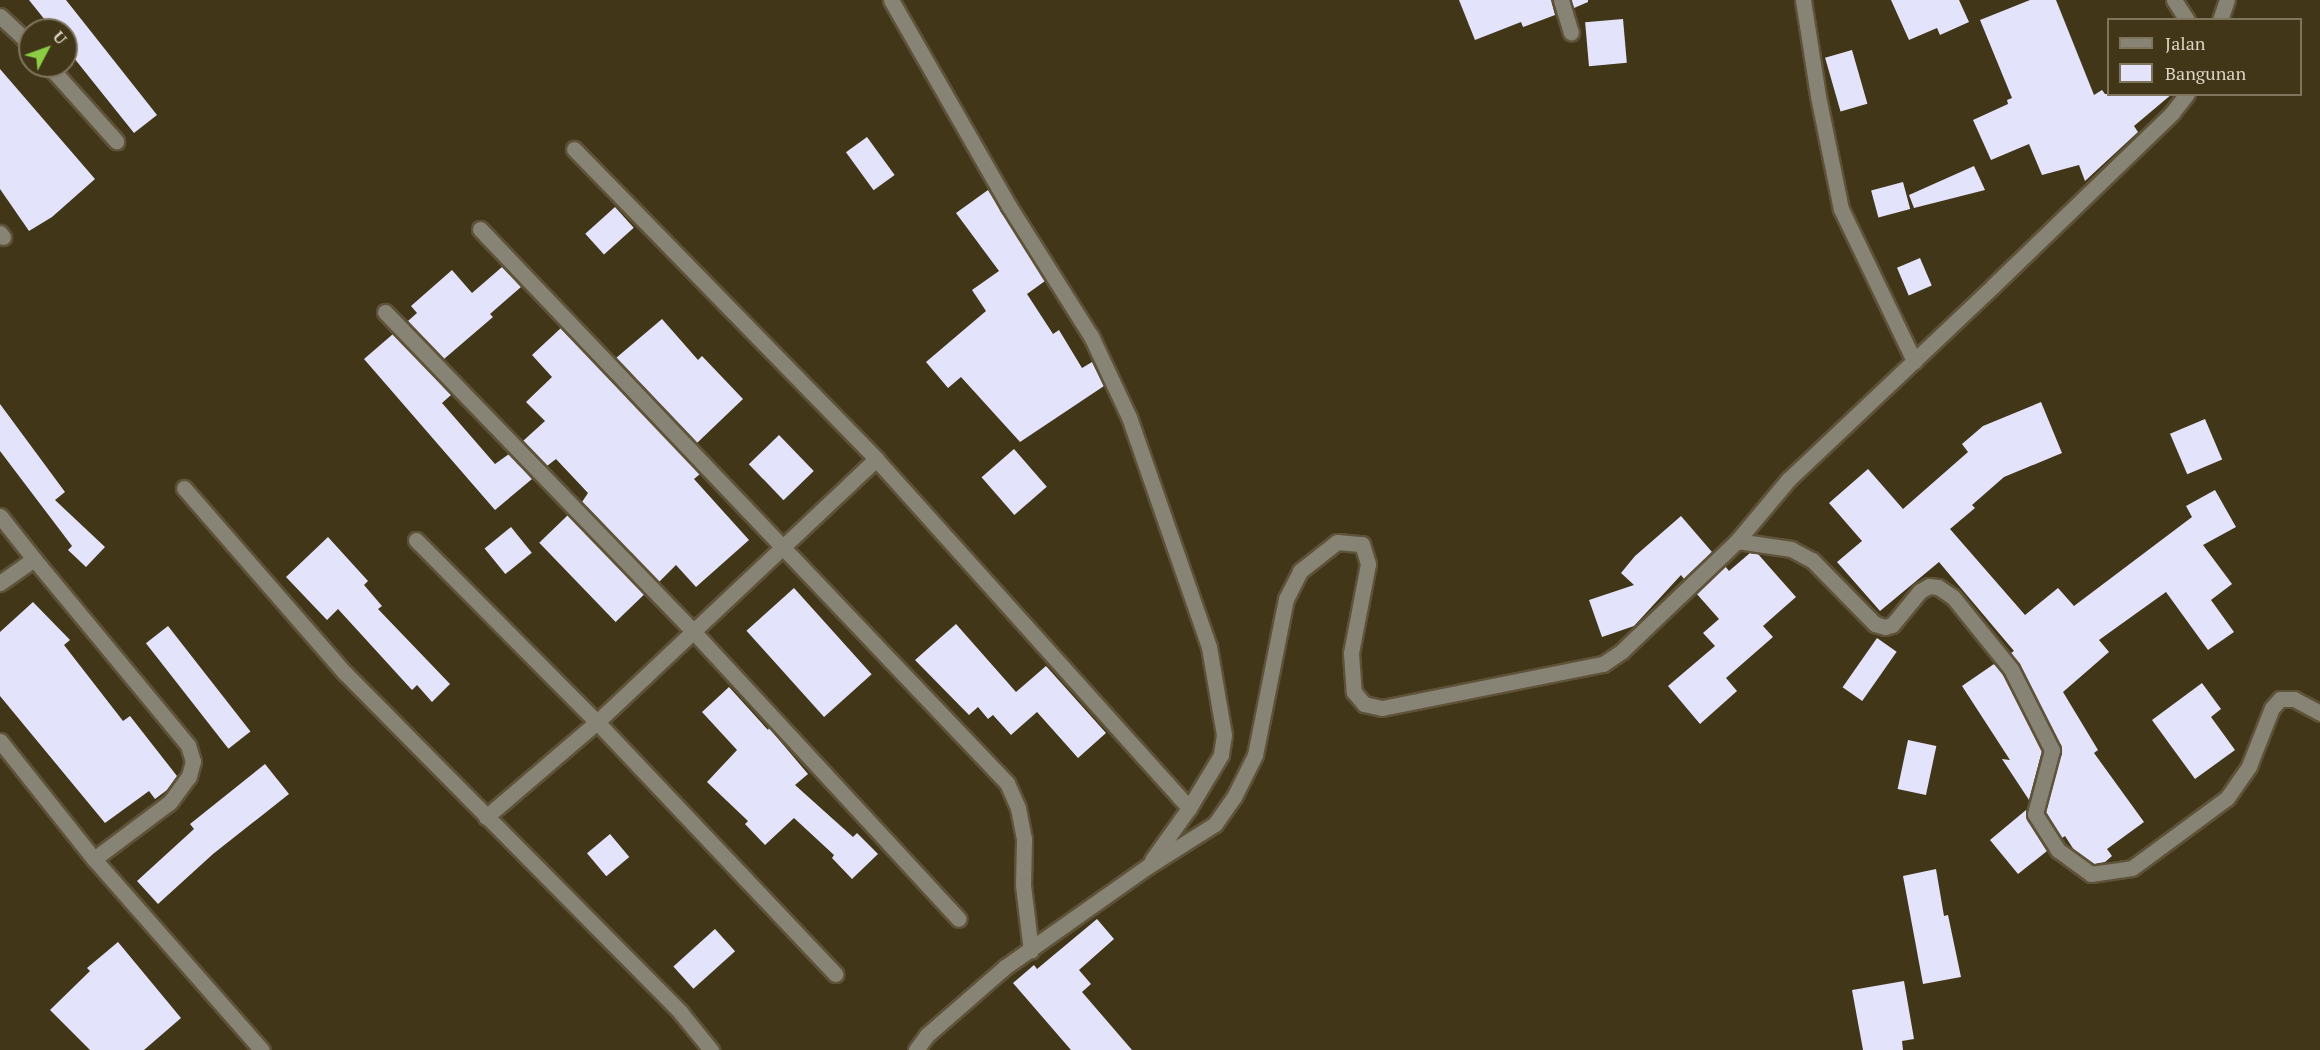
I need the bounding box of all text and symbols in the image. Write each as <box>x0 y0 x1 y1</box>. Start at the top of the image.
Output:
north arrow <box>18 18 78 78</box>
legend <box>2107 18 2302 96</box>
text: U <box>48 26 72 49</box>
text: Jalan <box>2165 31 2205 55</box>
text: Bangunan <box>2165 61 2246 85</box>

